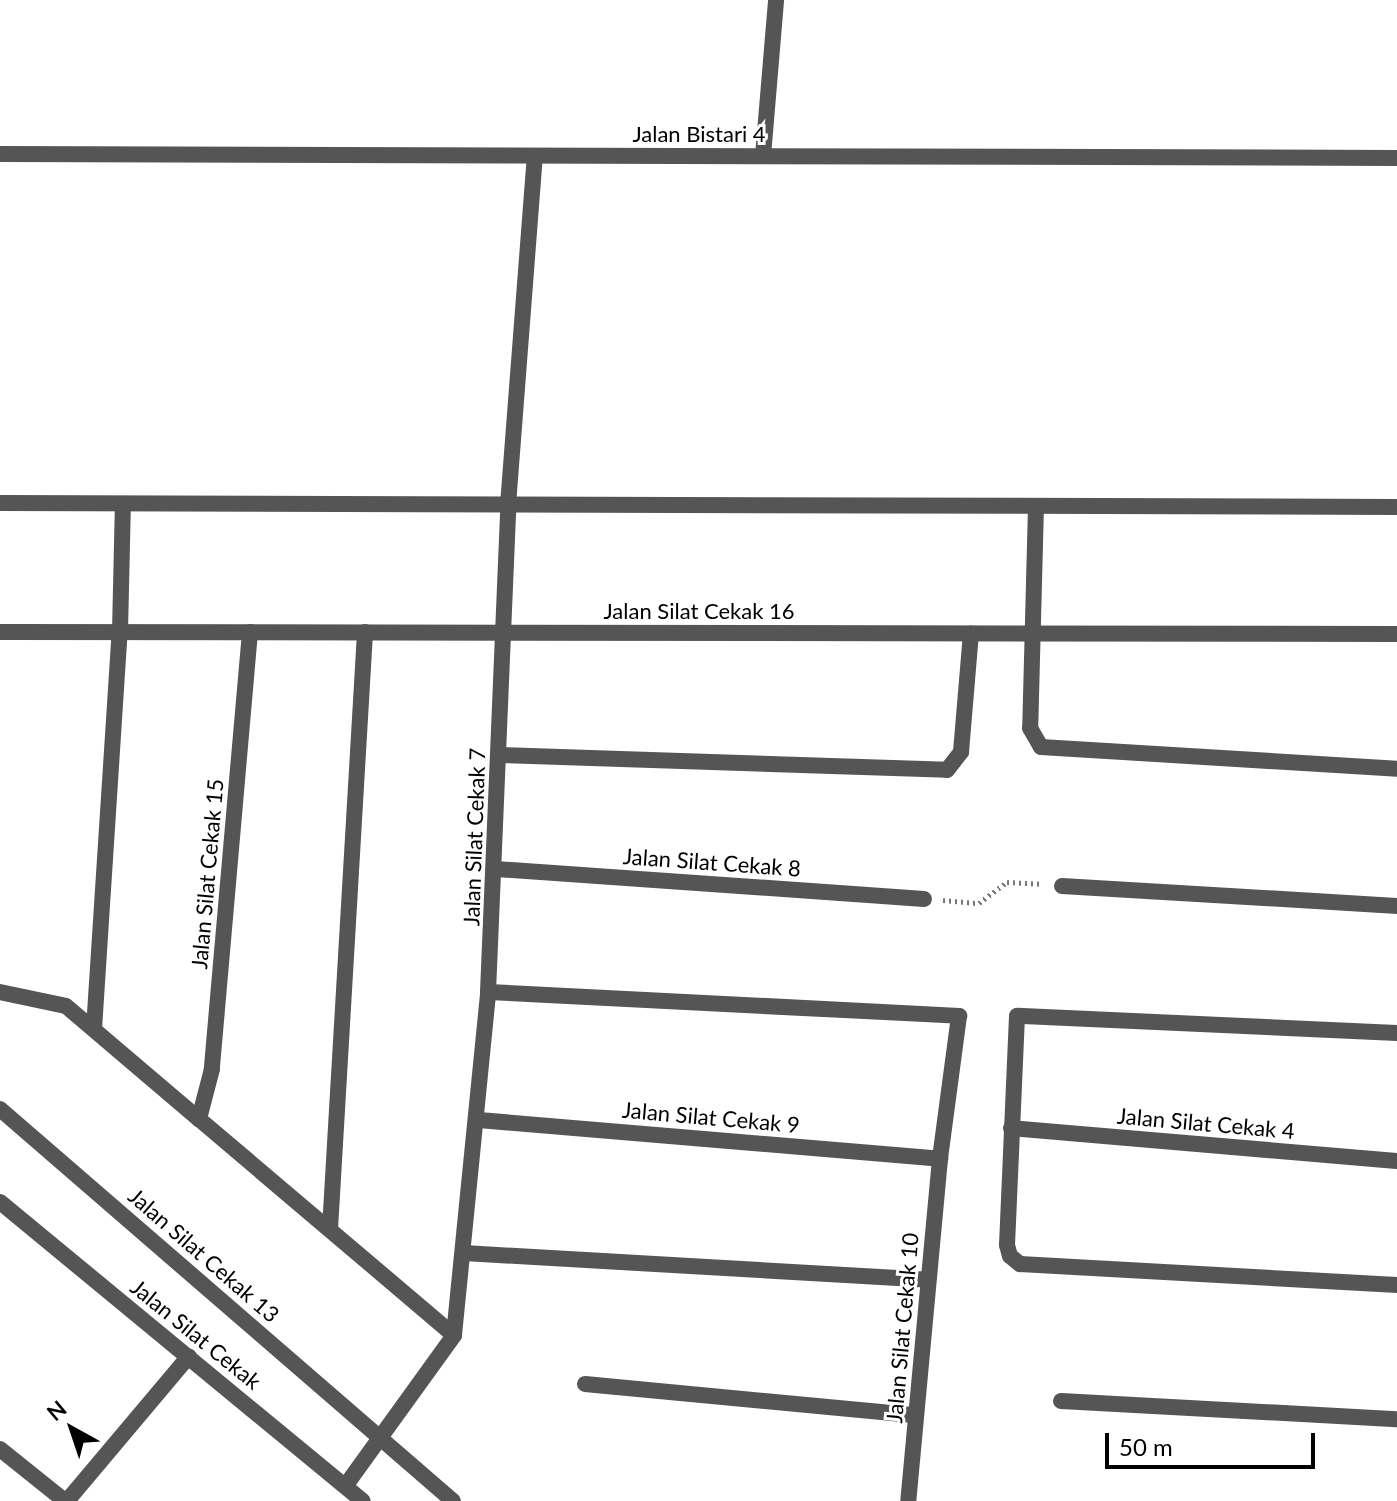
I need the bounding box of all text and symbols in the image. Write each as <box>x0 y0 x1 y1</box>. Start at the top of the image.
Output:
street label: Jalan Bistari 4 <box>632 121 766 147</box>
street label: Jalan Silat Cekak 16 <box>604 598 794 624</box>
street label: Jalan Silat Cekak 7 <box>458 747 490 927</box>
street label: Jalan Silat Cekak 15 <box>186 778 228 970</box>
street label: Jalan Silat Cekak 8 <box>622 843 802 881</box>
street label: Jalan Silat Cekak 9 <box>621 1096 801 1138</box>
street label: Jalan Silat Cekak 4 <box>1116 1102 1296 1144</box>
street label: Jalan Silat Cekak 13 <box>123 1182 285 1328</box>
street label: Jalan Silat Cekak 10 <box>881 1232 923 1424</box>
street label: Jalan Silat Cekak <box>126 1273 266 1395</box>
north arrow <box>32 1389 112 1469</box>
text: N <box>41 1394 71 1426</box>
scale bar <box>1109 1417 1319 1467</box>
text: 50 m <box>1119 1432 1173 1461</box>

